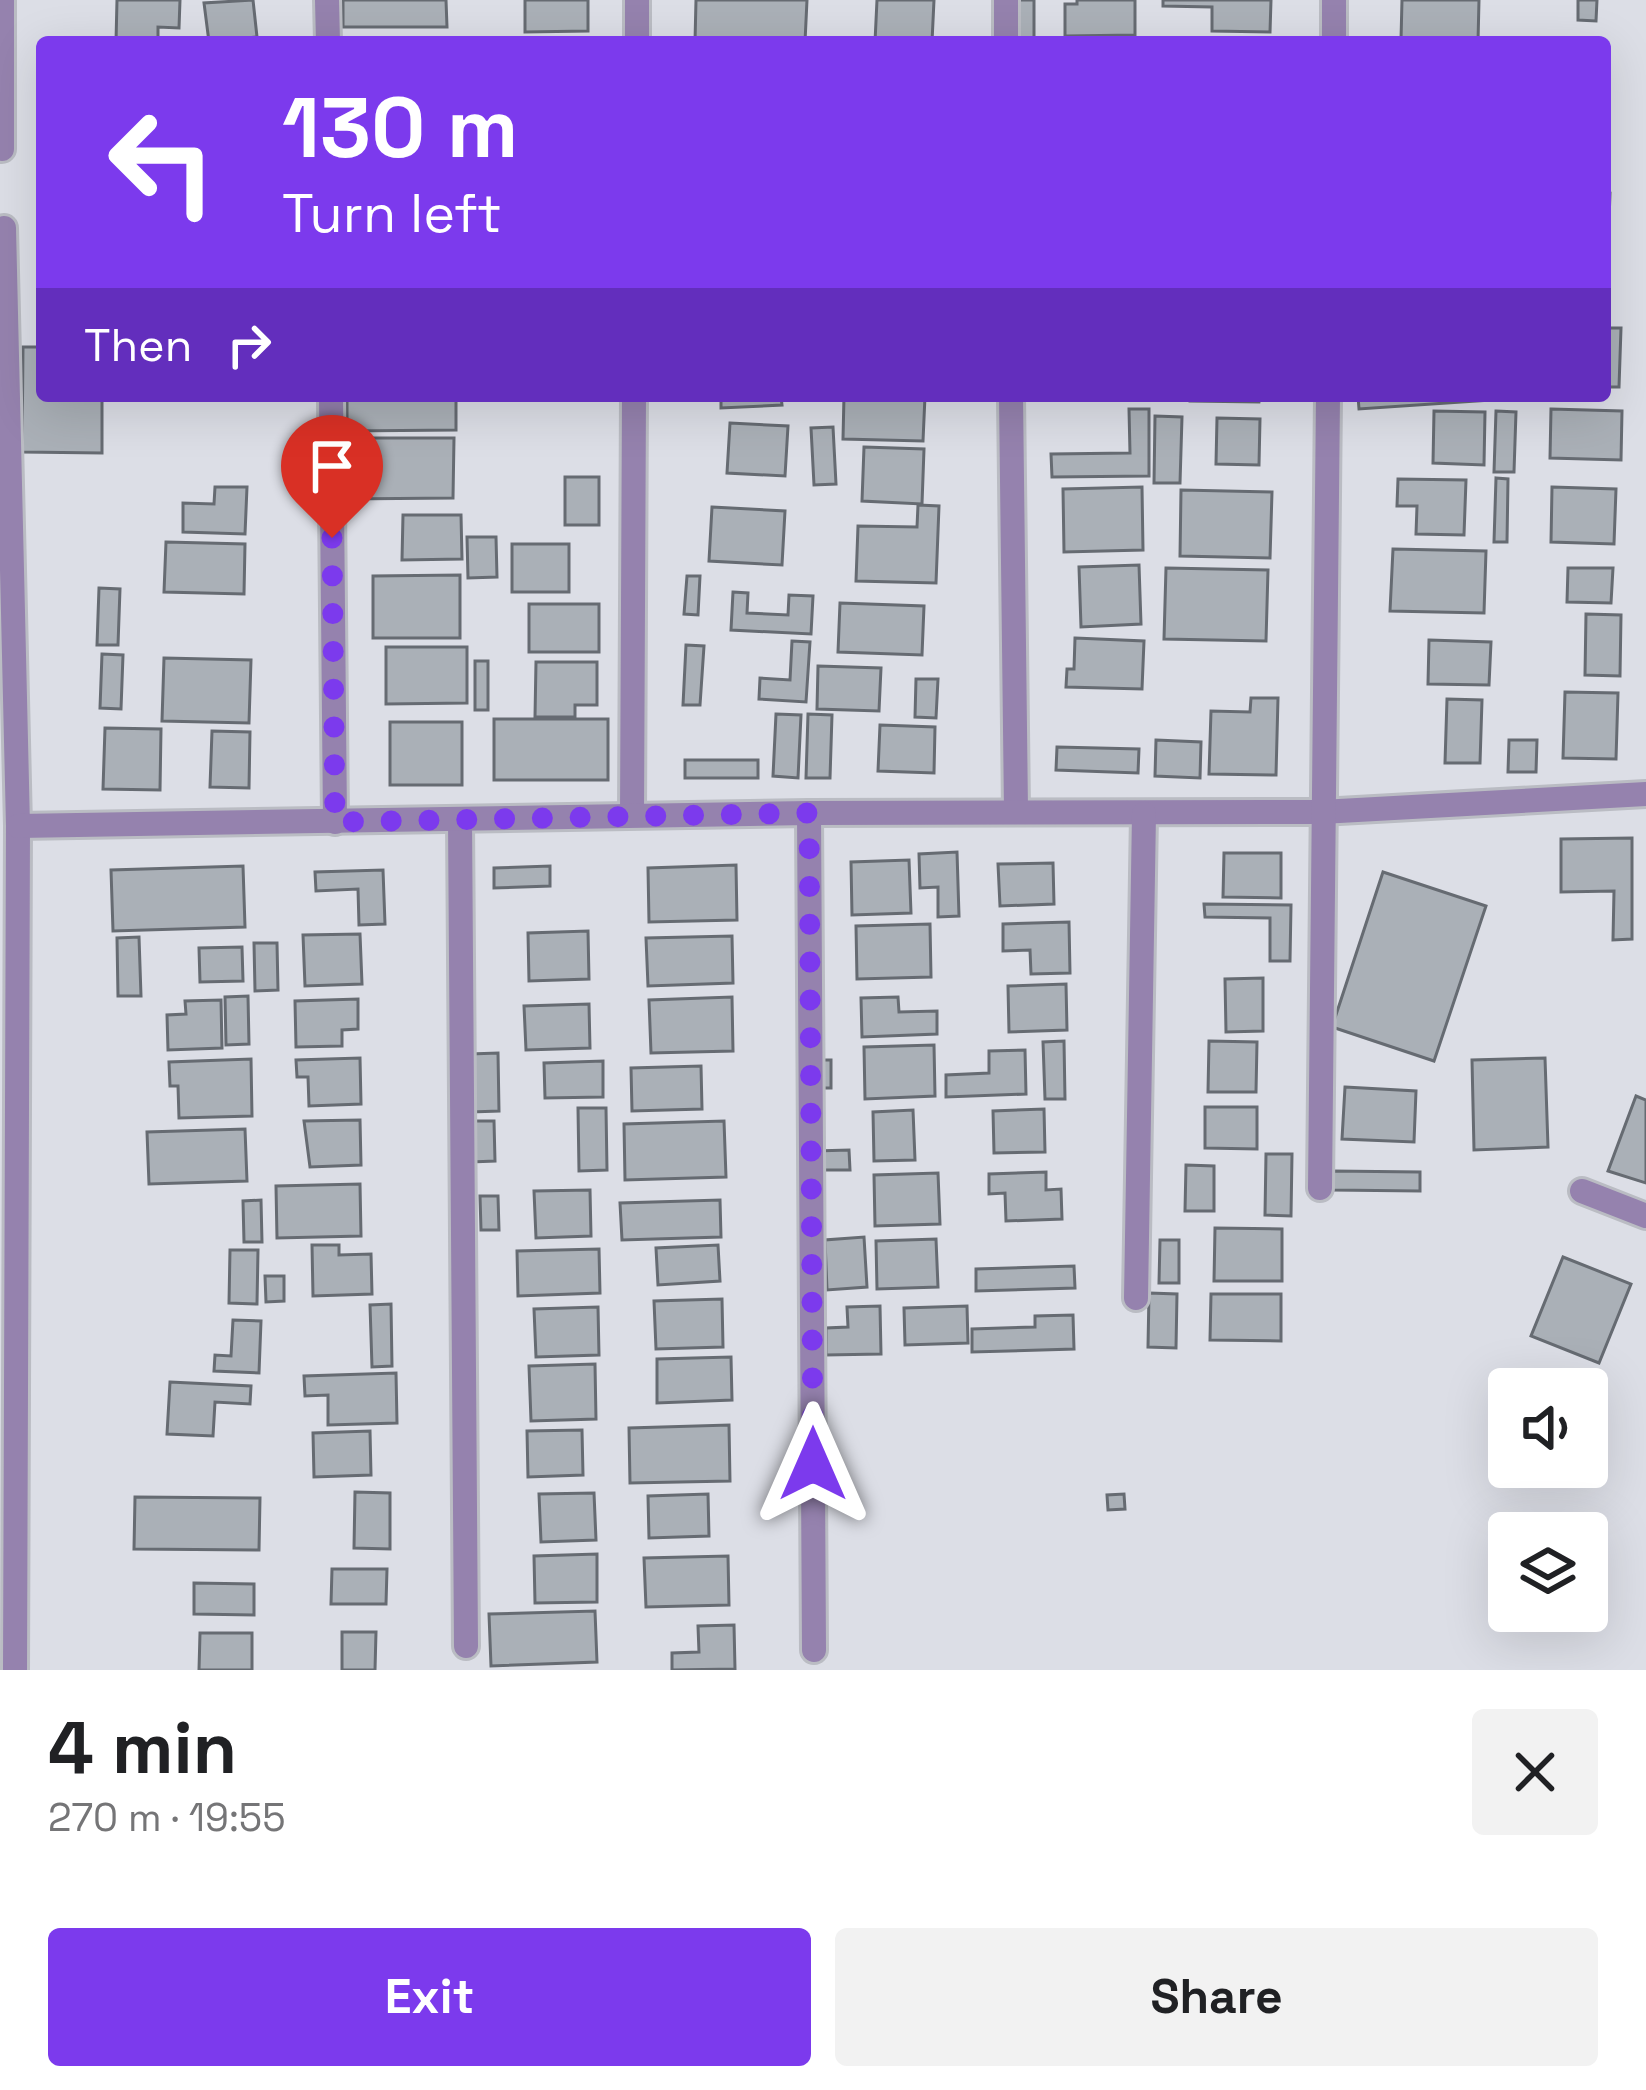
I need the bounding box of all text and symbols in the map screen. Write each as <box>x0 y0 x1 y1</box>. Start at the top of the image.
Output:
text: 130 m <box>282 74 519 182</box>
icon: left <box>84 84 240 240</box>
text: Turn left <box>282 179 502 248</box>
icon: right <box>216 312 282 378</box>
text: Then <box>84 317 192 374</box>
pin <box>281 415 383 538</box>
icon: arrive <box>299 433 365 499</box>
map controls <box>1488 1368 1608 1632</box>
button: sound <box>1488 1368 1608 1488</box>
position arrow <box>750 1401 876 1527</box>
button: layers <box>1488 1512 1608 1632</box>
text: 4 min <box>48 1702 237 1794</box>
button: close <box>1472 1709 1598 1835</box>
text: 270 m · 19:55 <box>48 1793 286 1842</box>
button: Exit <box>48 1928 811 2066</box>
button: Share <box>835 1928 1598 2066</box>

